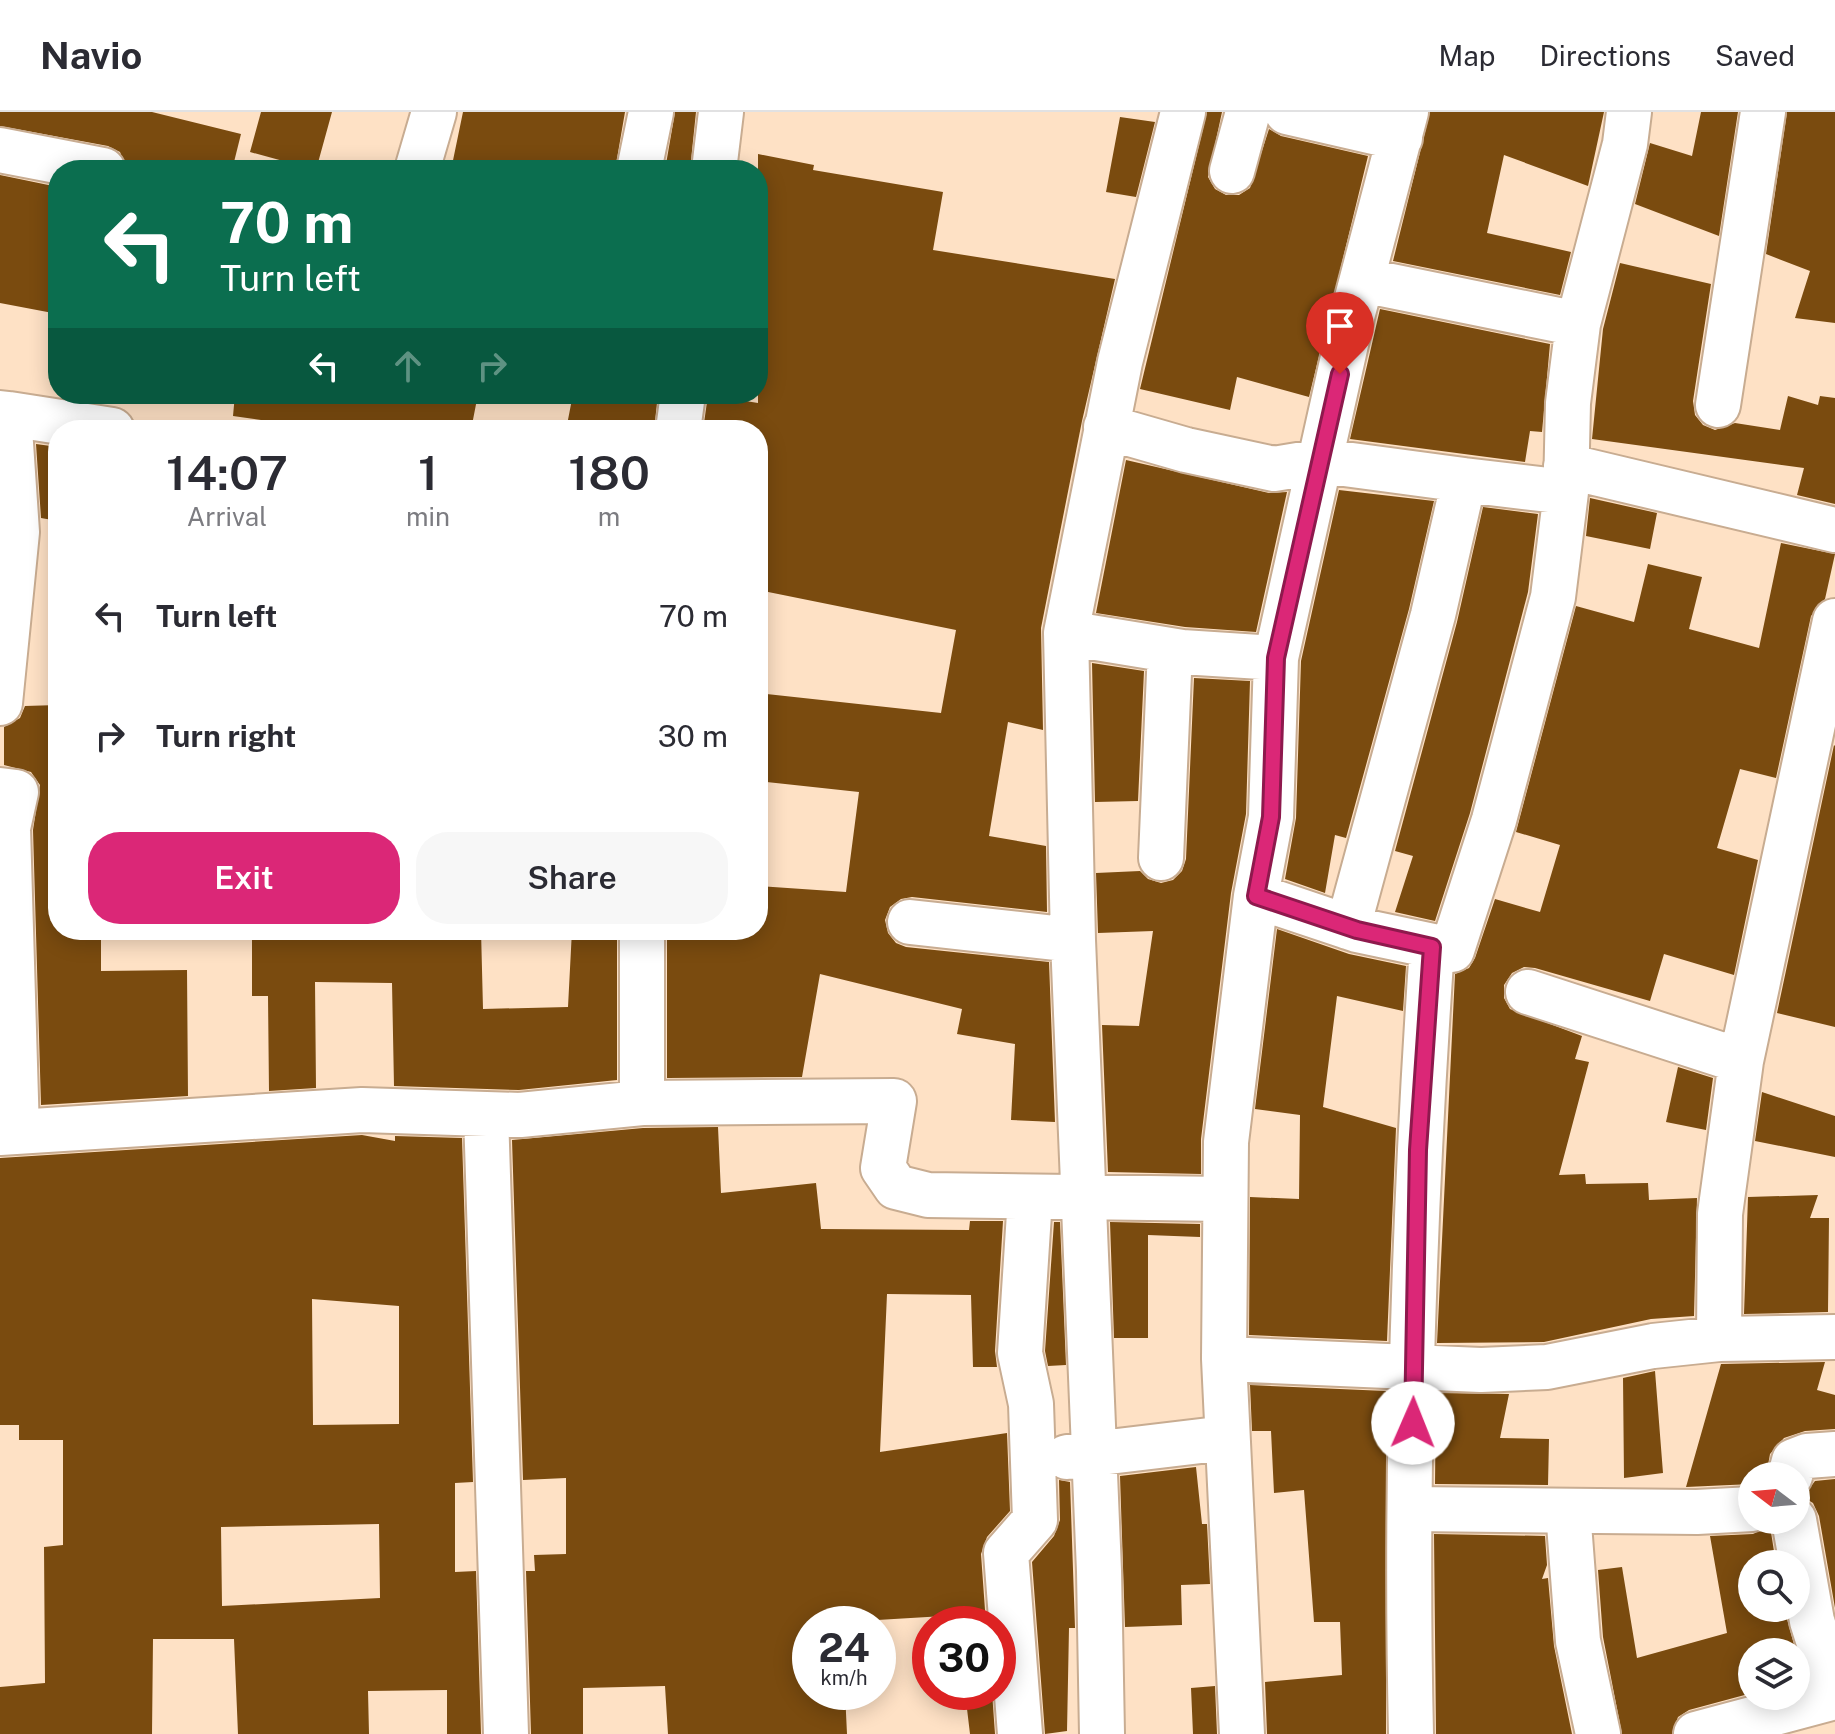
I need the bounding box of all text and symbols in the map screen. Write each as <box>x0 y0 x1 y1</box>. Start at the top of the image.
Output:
text: Navio <box>40 33 142 78</box>
text: Map <box>1439 39 1495 72</box>
text: Directions <box>1539 39 1671 72</box>
text: Saved <box>1715 39 1795 72</box>
text: 70 m <box>220 190 353 256</box>
icon: left <box>88 192 192 296</box>
text: Turn left <box>220 257 361 299</box>
pin <box>1306 292 1374 374</box>
icon: arrive <box>1318 304 1362 348</box>
icon: left <box>302 344 346 388</box>
icon: ahead <box>386 344 430 388</box>
icon: right <box>470 344 514 388</box>
text: 14:07 <box>166 444 288 501</box>
text: 1 <box>418 444 438 501</box>
text: 180 <box>568 444 650 501</box>
text: Arrival <box>187 501 267 532</box>
text: min <box>406 501 450 532</box>
text: m <box>598 501 620 532</box>
icon: left <box>88 594 132 638</box>
text: Turn left <box>156 598 277 634</box>
text: 70 m <box>659 598 728 634</box>
icon: right <box>88 714 132 758</box>
text: Turn right <box>156 718 296 754</box>
text: 30 m <box>658 718 728 754</box>
button: Exit <box>88 832 400 924</box>
button: Share <box>416 832 728 924</box>
position arrow <box>1371 1381 1455 1465</box>
north arrow <box>1738 1462 1810 1534</box>
map controls <box>1738 1462 1810 1710</box>
button: search <box>1738 1550 1810 1622</box>
speed limit sign: 30 <box>912 1606 1016 1710</box>
text: 24 <box>818 1624 870 1671</box>
button: layers <box>1738 1638 1810 1710</box>
text: km/h <box>820 1666 868 1690</box>

